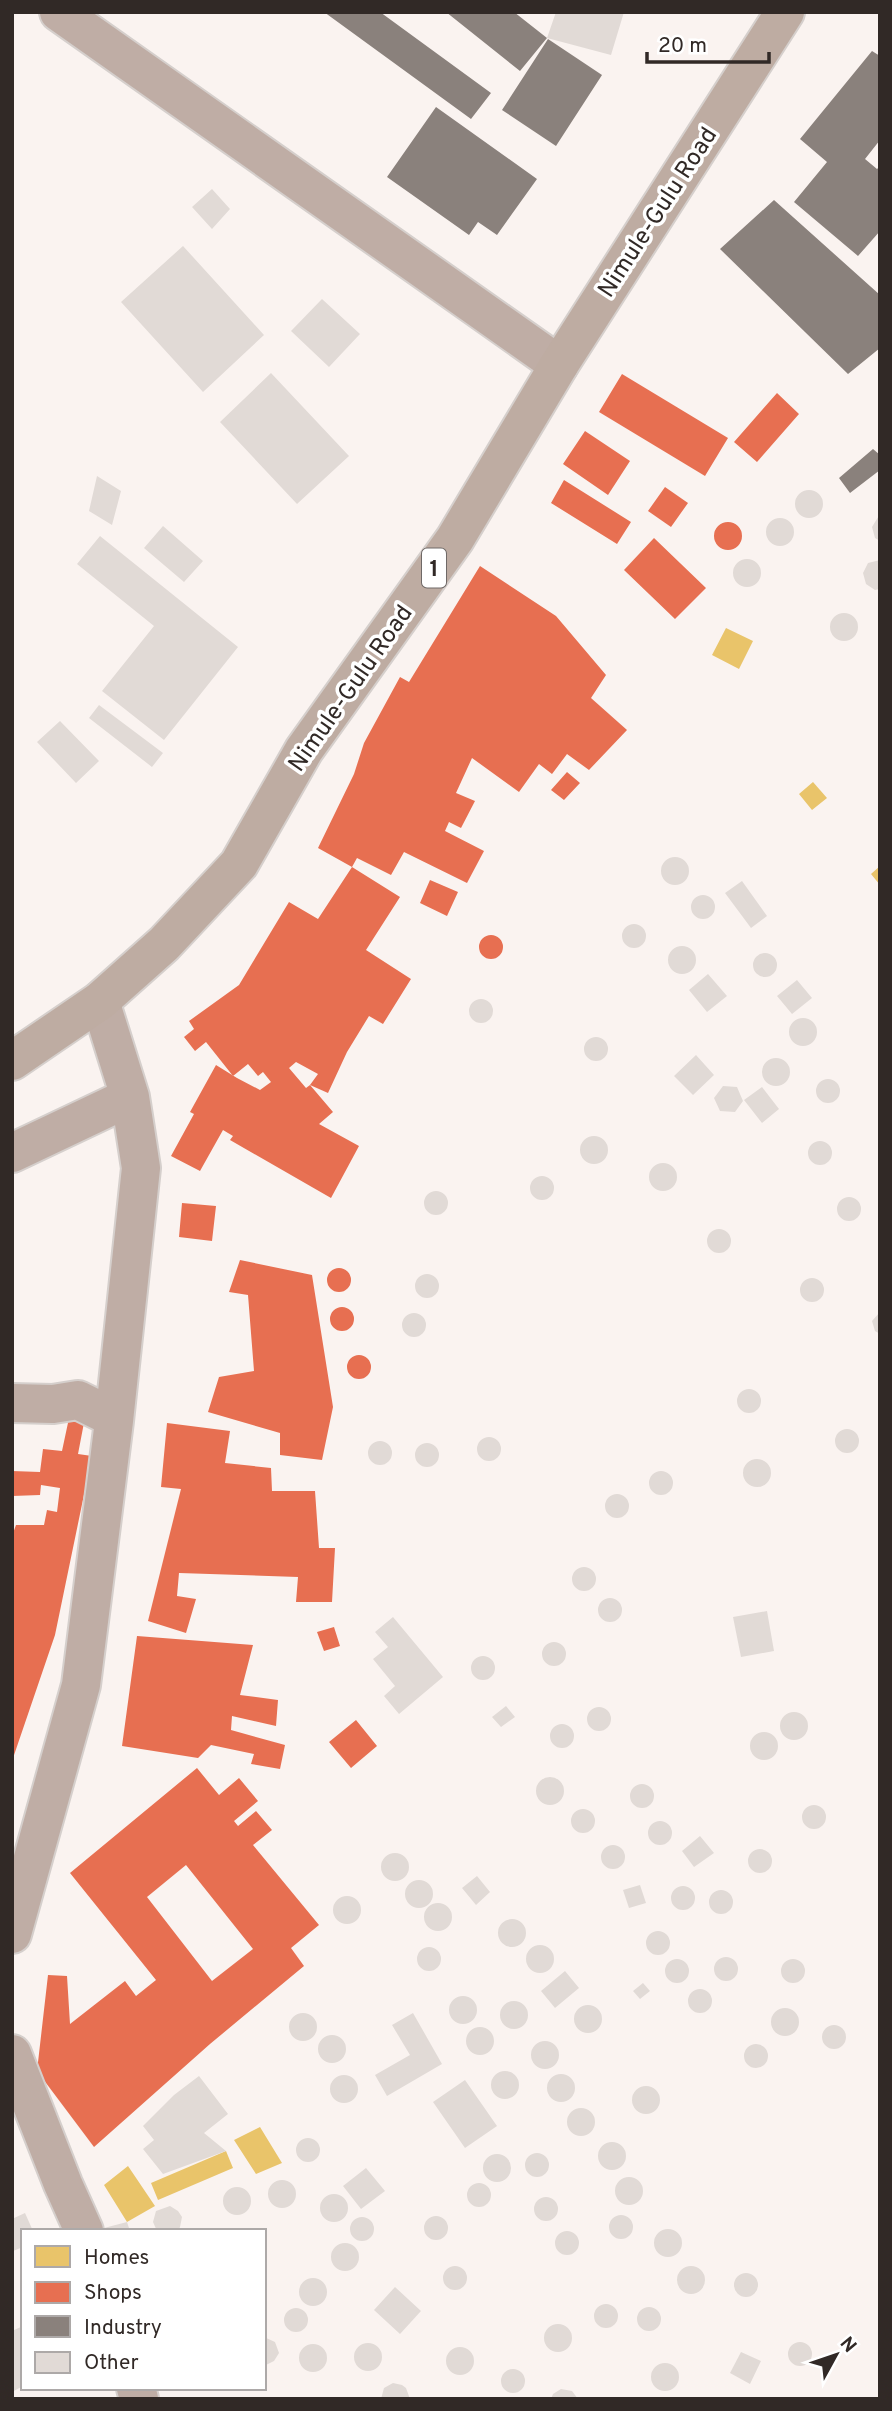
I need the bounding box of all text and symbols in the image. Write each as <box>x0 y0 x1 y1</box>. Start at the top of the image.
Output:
scale bar <box>647 21 770 65</box>
text: 20 m <box>658 33 707 60</box>
street label: Nimule-Gulu Road <box>592 122 725 304</box>
road number: 1 <box>422 548 446 588</box>
street label: Nimule-Gulu Road <box>283 600 420 778</box>
legend <box>21 2229 266 2390</box>
text: Homes <box>84 2245 149 2272</box>
text: Shops <box>84 2280 142 2307</box>
text: Industry <box>84 2315 162 2342</box>
north arrow <box>801 2320 871 2390</box>
text: N <box>834 2332 861 2358</box>
text: Other <box>84 2350 139 2377</box>

